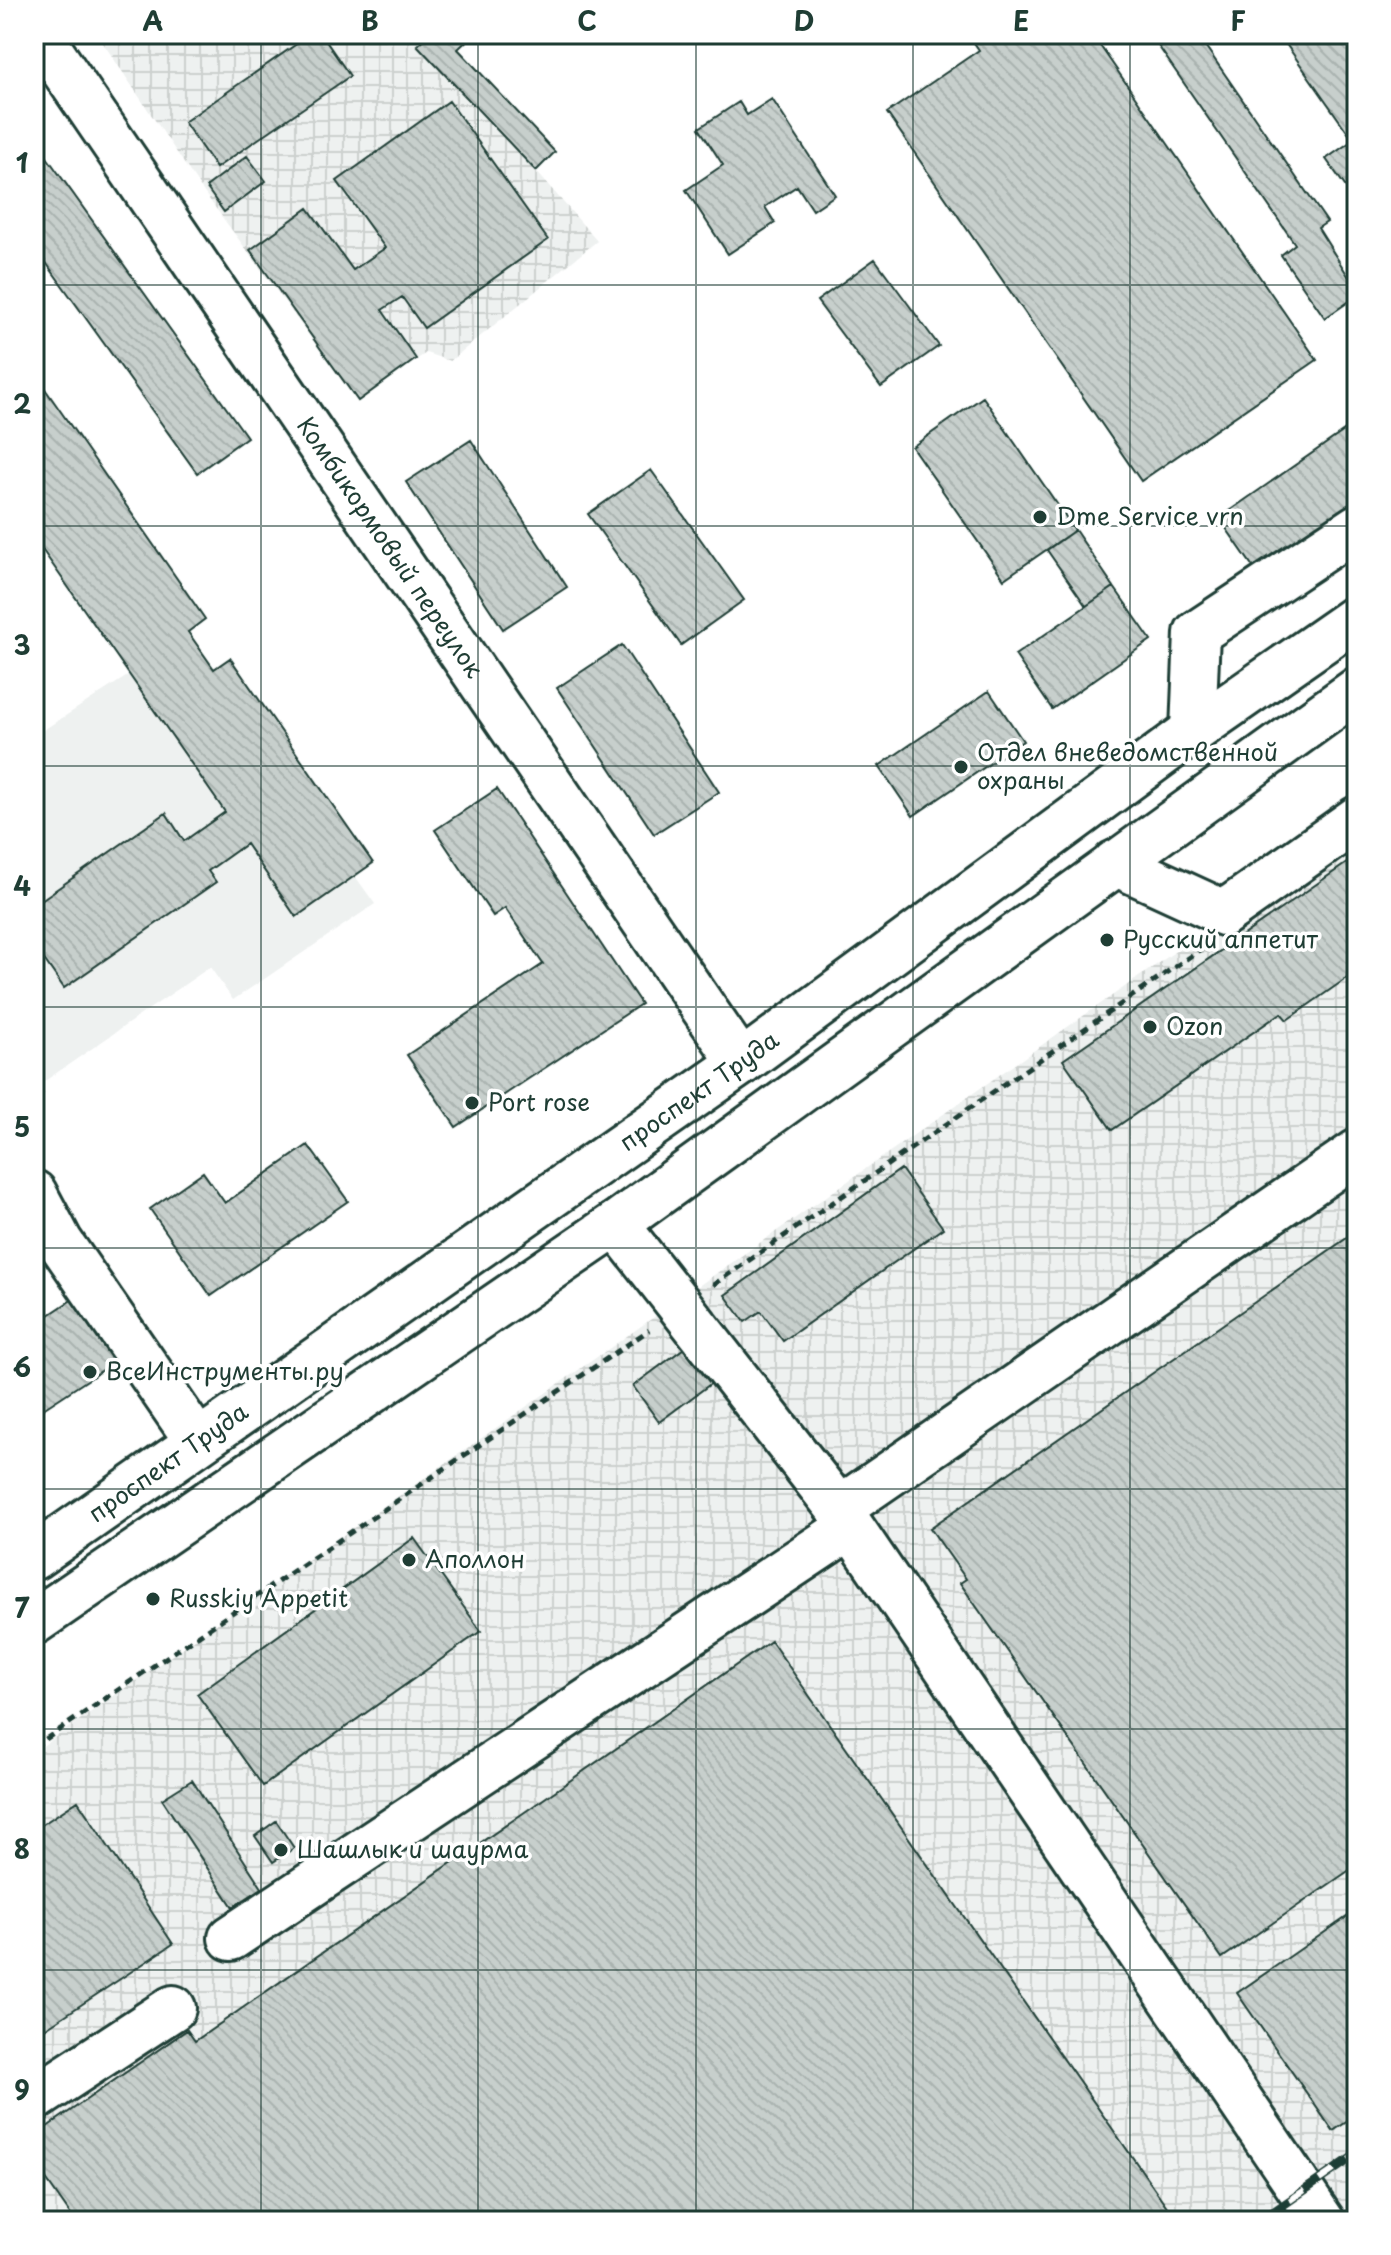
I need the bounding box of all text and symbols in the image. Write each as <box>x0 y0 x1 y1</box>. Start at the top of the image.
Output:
text: A <box>143 1 163 40</box>
text: B <box>361 1 379 40</box>
text: C <box>577 1 597 40</box>
text: D <box>794 1 814 40</box>
text: E <box>1013 1 1029 40</box>
text: F <box>1230 1 1246 40</box>
text: 1 <box>16 143 28 182</box>
text: 2 <box>13 384 31 423</box>
street label: Комбикормовый переулок <box>289 409 493 685</box>
place label: Dme Service vrn <box>1056 497 1244 533</box>
marker: Dme Service vrn <box>1031 508 1049 526</box>
text: 3 <box>13 625 31 664</box>
place label: Отдел вневедомственной охраны <box>977 733 1278 797</box>
marker: Отдел вневедомственной охраны <box>952 758 970 776</box>
text: 4 <box>13 866 31 905</box>
place label: Русский аппетит <box>1123 920 1319 956</box>
marker: Русский аппетит <box>1098 931 1116 949</box>
place label: Ozon <box>1166 1007 1223 1043</box>
marker: Ozon <box>1141 1018 1159 1036</box>
street label: проспект Труда <box>611 1021 786 1159</box>
place label: Port rose <box>488 1083 590 1119</box>
marker: Port rose <box>463 1094 481 1112</box>
text: 5 <box>14 1107 30 1146</box>
text: 6 <box>13 1347 31 1386</box>
place label: ВсеИнструменты.ру <box>106 1352 344 1388</box>
marker: ВсеИнструменты.ру <box>81 1363 99 1381</box>
street label: проспект Труда <box>80 1393 255 1530</box>
place label: Аполлон <box>425 1540 525 1576</box>
marker: Аполлон <box>400 1551 418 1569</box>
place label: Russkiy Appetit <box>169 1579 348 1615</box>
text: 7 <box>15 1588 30 1627</box>
marker: Russkiy Appetit <box>144 1590 162 1608</box>
text: 8 <box>14 1829 30 1868</box>
place label: Шашлык и шаурма <box>297 1830 529 1866</box>
marker: Шашлык и шаурма <box>272 1841 290 1859</box>
text: 9 <box>14 2070 30 2109</box>

